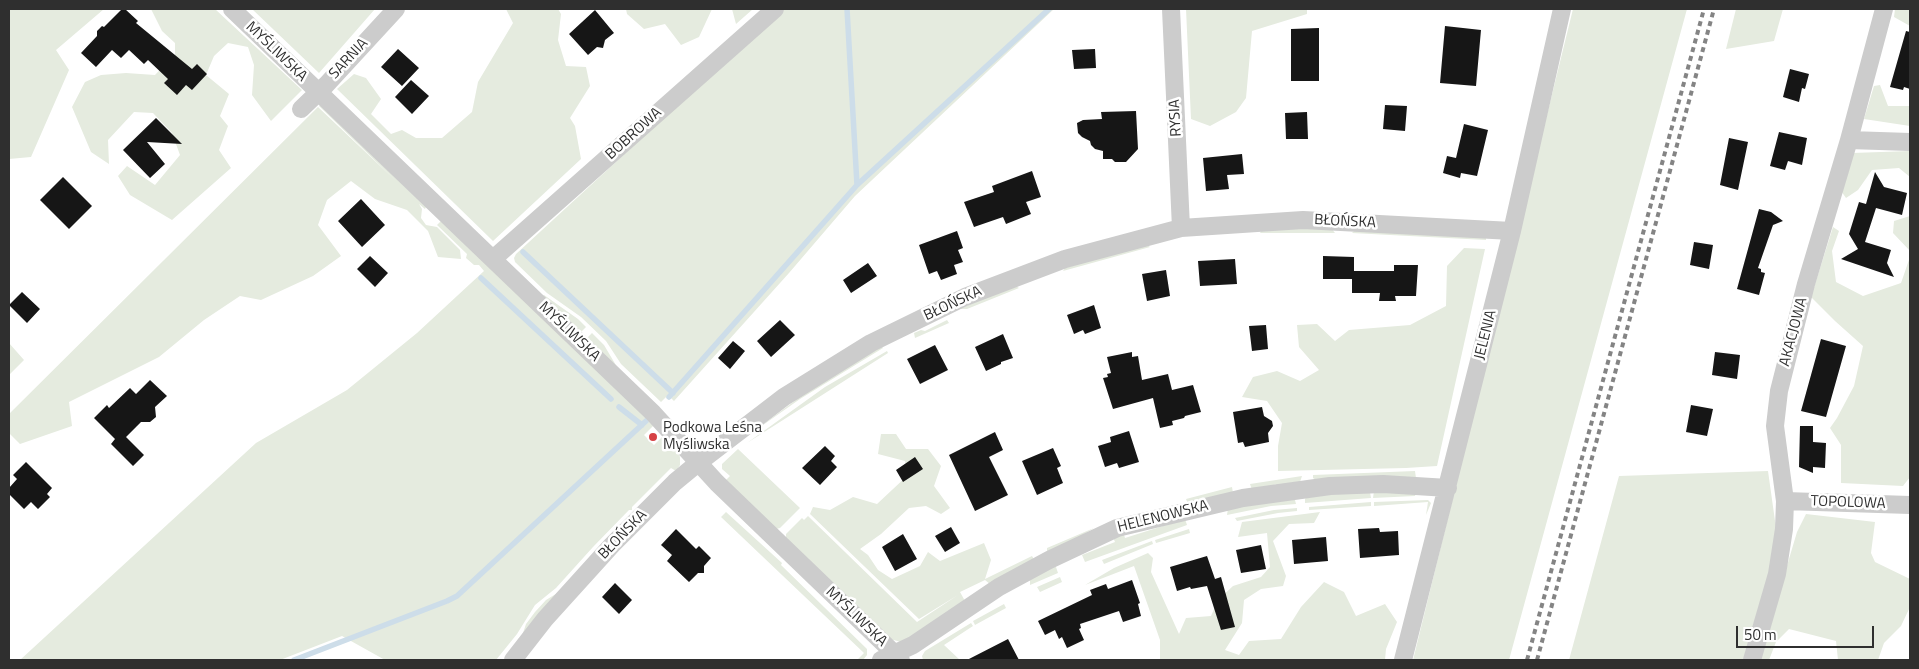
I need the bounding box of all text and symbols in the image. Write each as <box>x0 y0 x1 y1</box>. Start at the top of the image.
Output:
street label: MYŚLIWSKA <box>242 18 310 86</box>
street label: SARNIA <box>326 35 372 83</box>
street label: RYSIA <box>1166 99 1186 137</box>
street label: BOBROWA <box>602 104 666 164</box>
street label: BŁOŃSKA <box>1314 211 1376 233</box>
street label: BŁOŃSKA <box>921 283 985 325</box>
street label: AKACJOWA <box>1776 296 1812 368</box>
street label: MYŚLIWSKA <box>535 298 603 366</box>
street label: JELENIA <box>1471 308 1501 362</box>
place label: Podkowa Leśna Myśliwska <box>663 419 762 454</box>
marker: Podkowa Leśna Myśliwska <box>647 431 659 443</box>
street label: TOPOLOWA <box>1810 493 1886 513</box>
street label: HELENOWSKA <box>1116 497 1210 537</box>
street label: BŁOŃSKA <box>595 507 651 563</box>
street label: MYŚLIWSKA <box>822 583 890 651</box>
scale bar <box>1739 616 1876 648</box>
text: 50 m <box>1744 623 1777 646</box>

